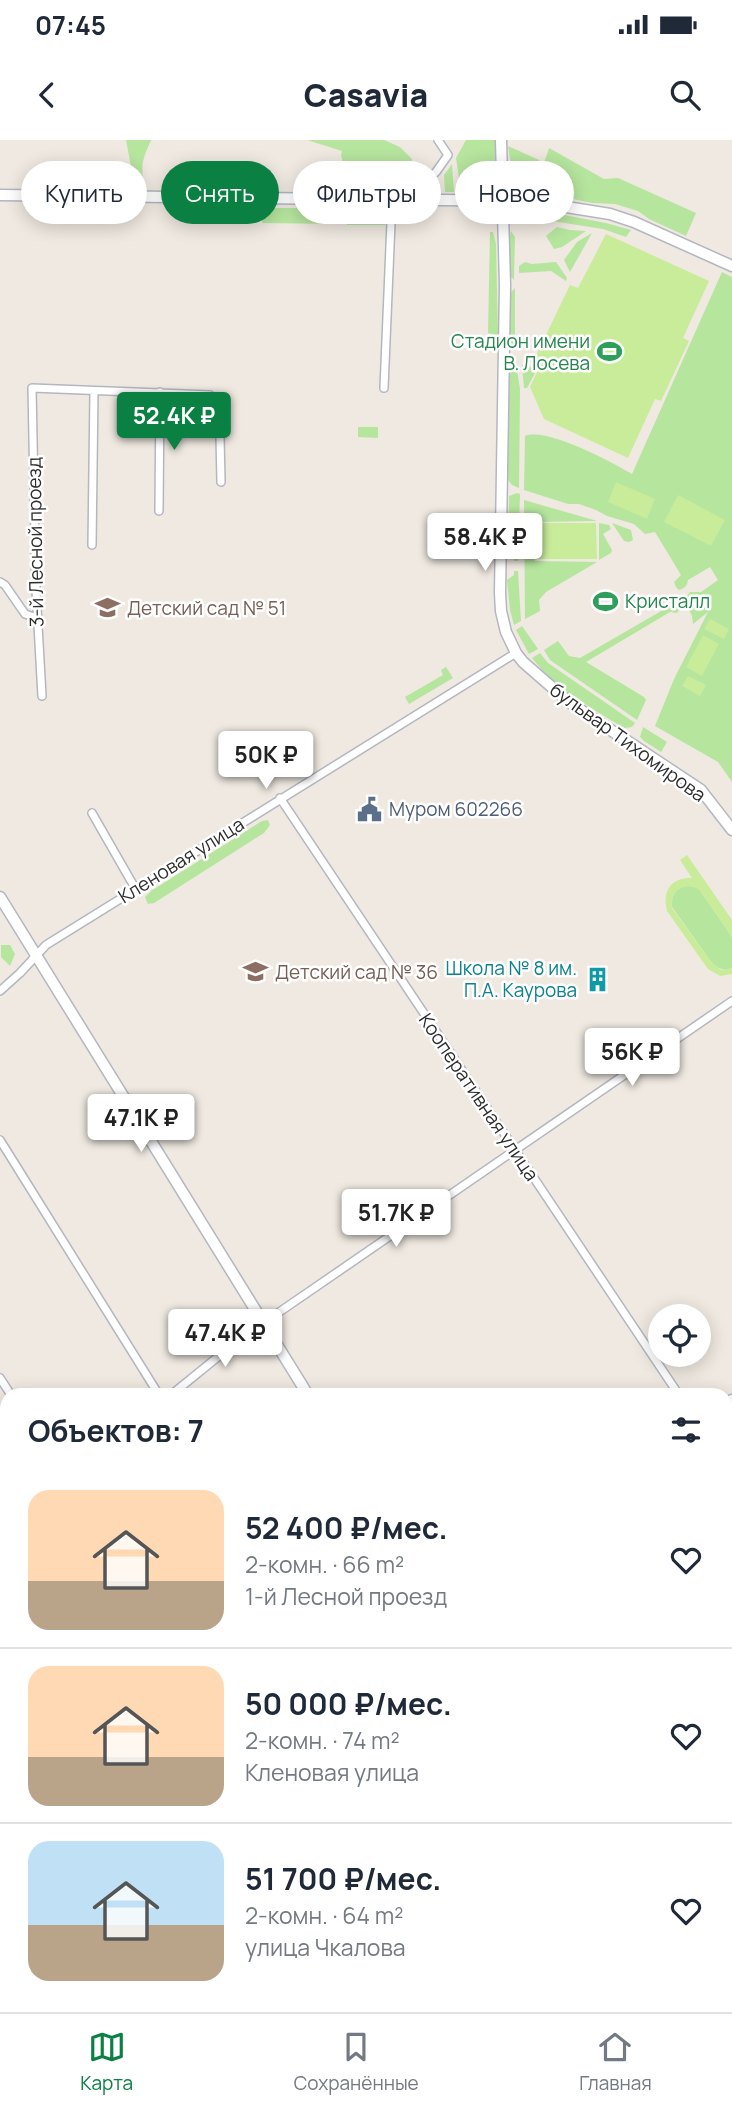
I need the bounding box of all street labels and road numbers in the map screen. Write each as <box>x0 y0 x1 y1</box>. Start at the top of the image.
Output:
street label: 3-й Лесной проезд <box>21 457 49 627</box>
street label: бульвар Тихомирова <box>545 676 711 808</box>
street label: Кленовая улица <box>113 811 249 909</box>
street label: Кооперативная улица <box>413 1008 545 1186</box>

